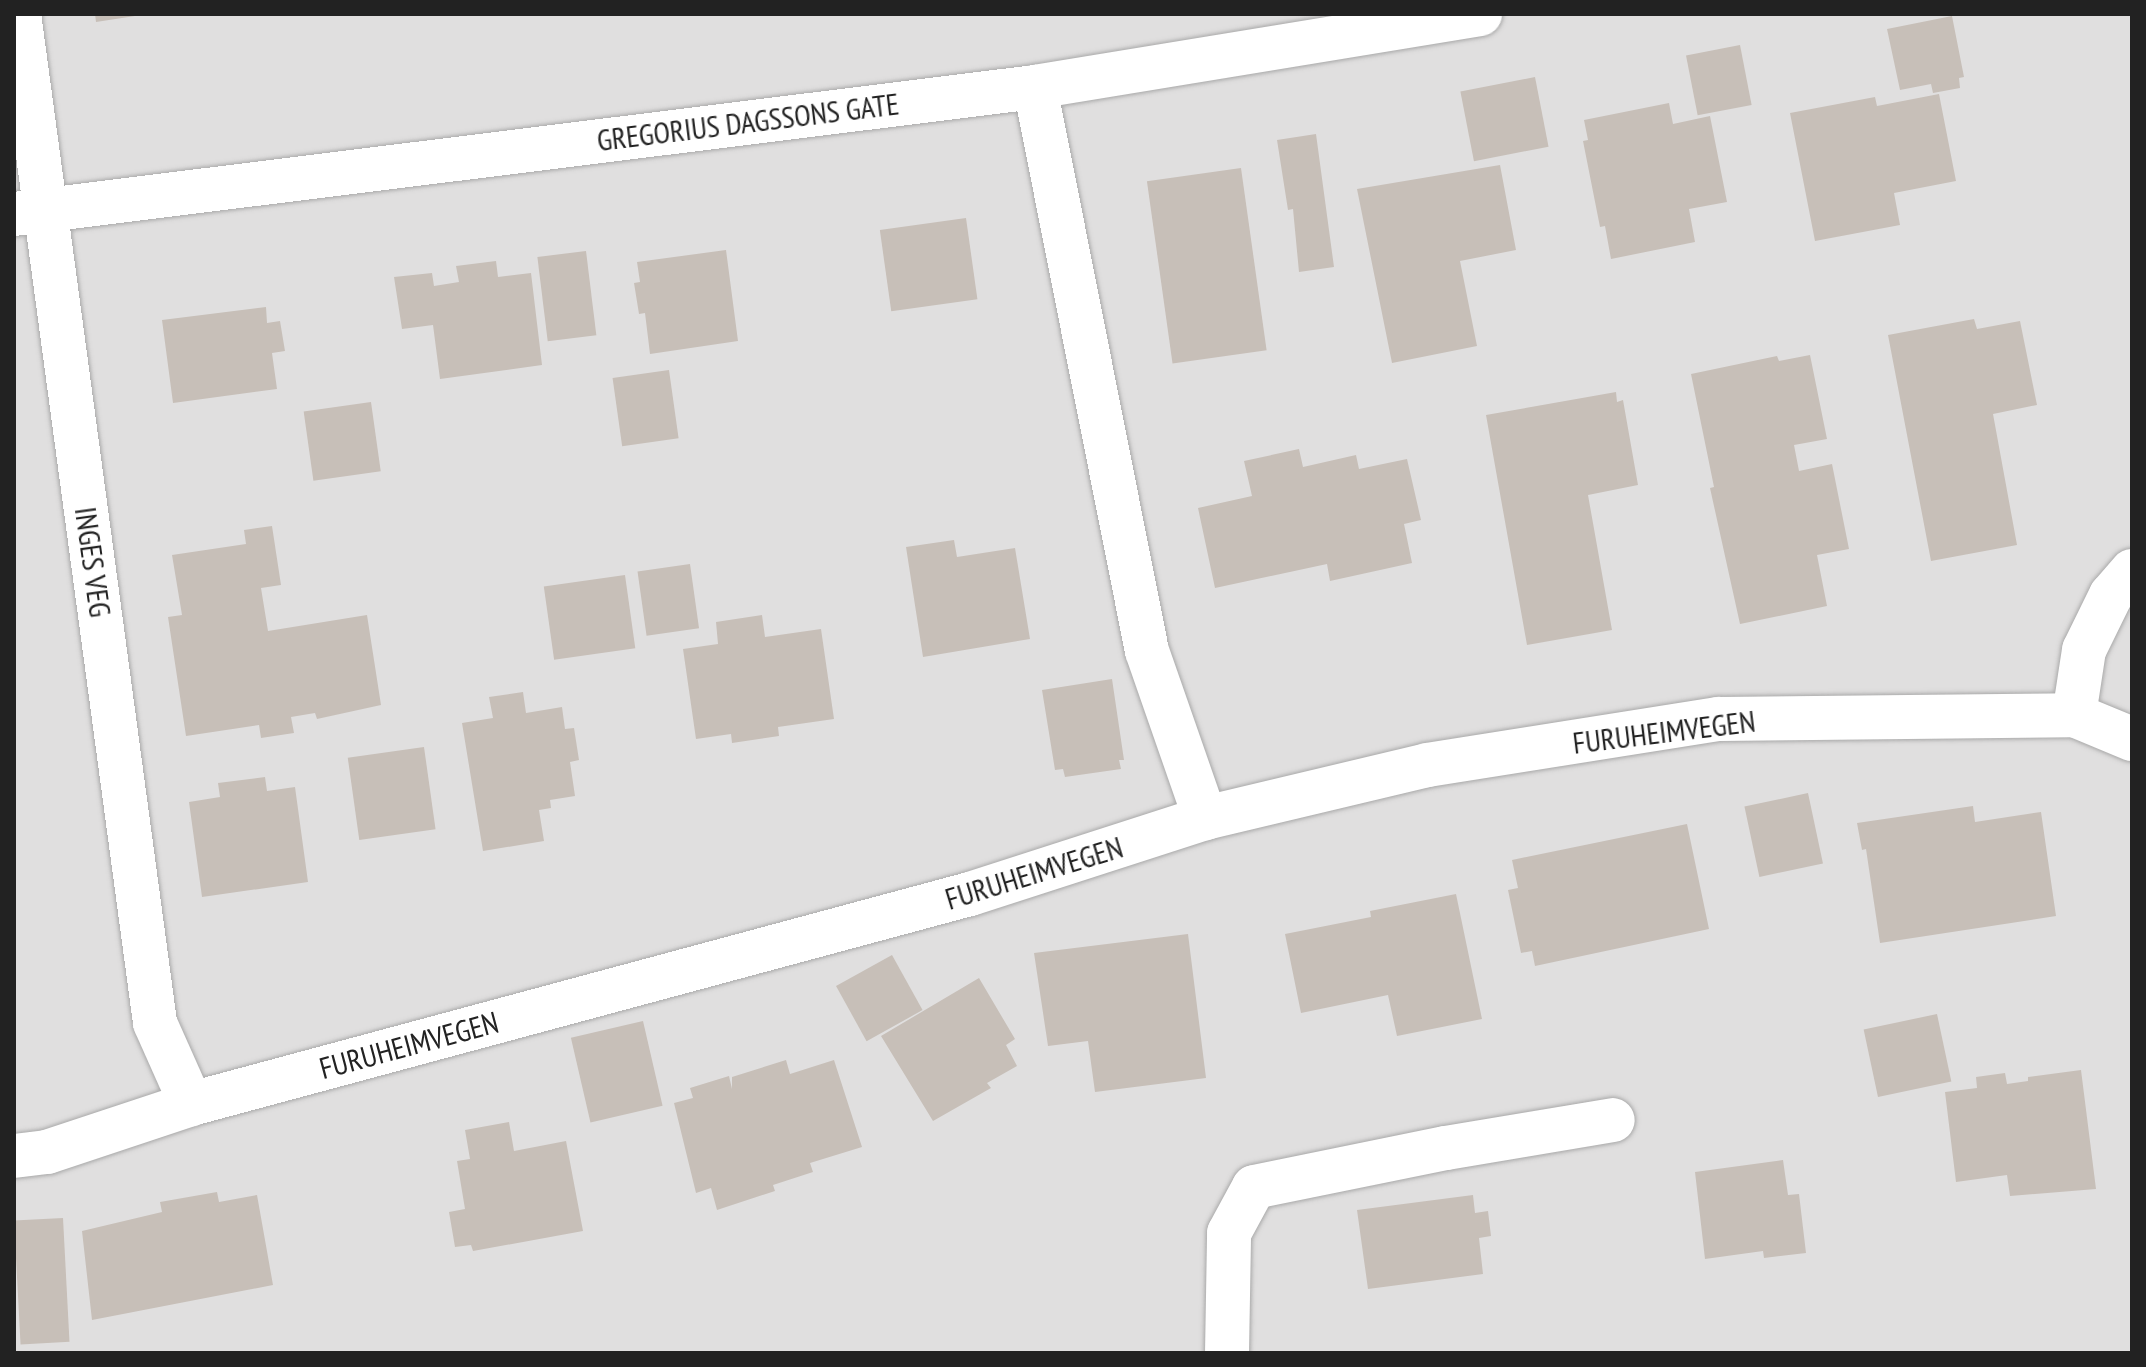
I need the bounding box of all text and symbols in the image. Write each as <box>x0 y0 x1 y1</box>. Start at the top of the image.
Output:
street label: GREGORIUS DAGSSONS GATE <box>595 86 901 158</box>
street label: INGES VEG <box>67 504 119 620</box>
street label: FURUHEIMVEGEN <box>1571 703 1757 761</box>
street label: FURUHEIMVEGEN <box>941 829 1127 917</box>
street label: FURUHEIMVEGEN <box>316 1004 502 1086</box>

